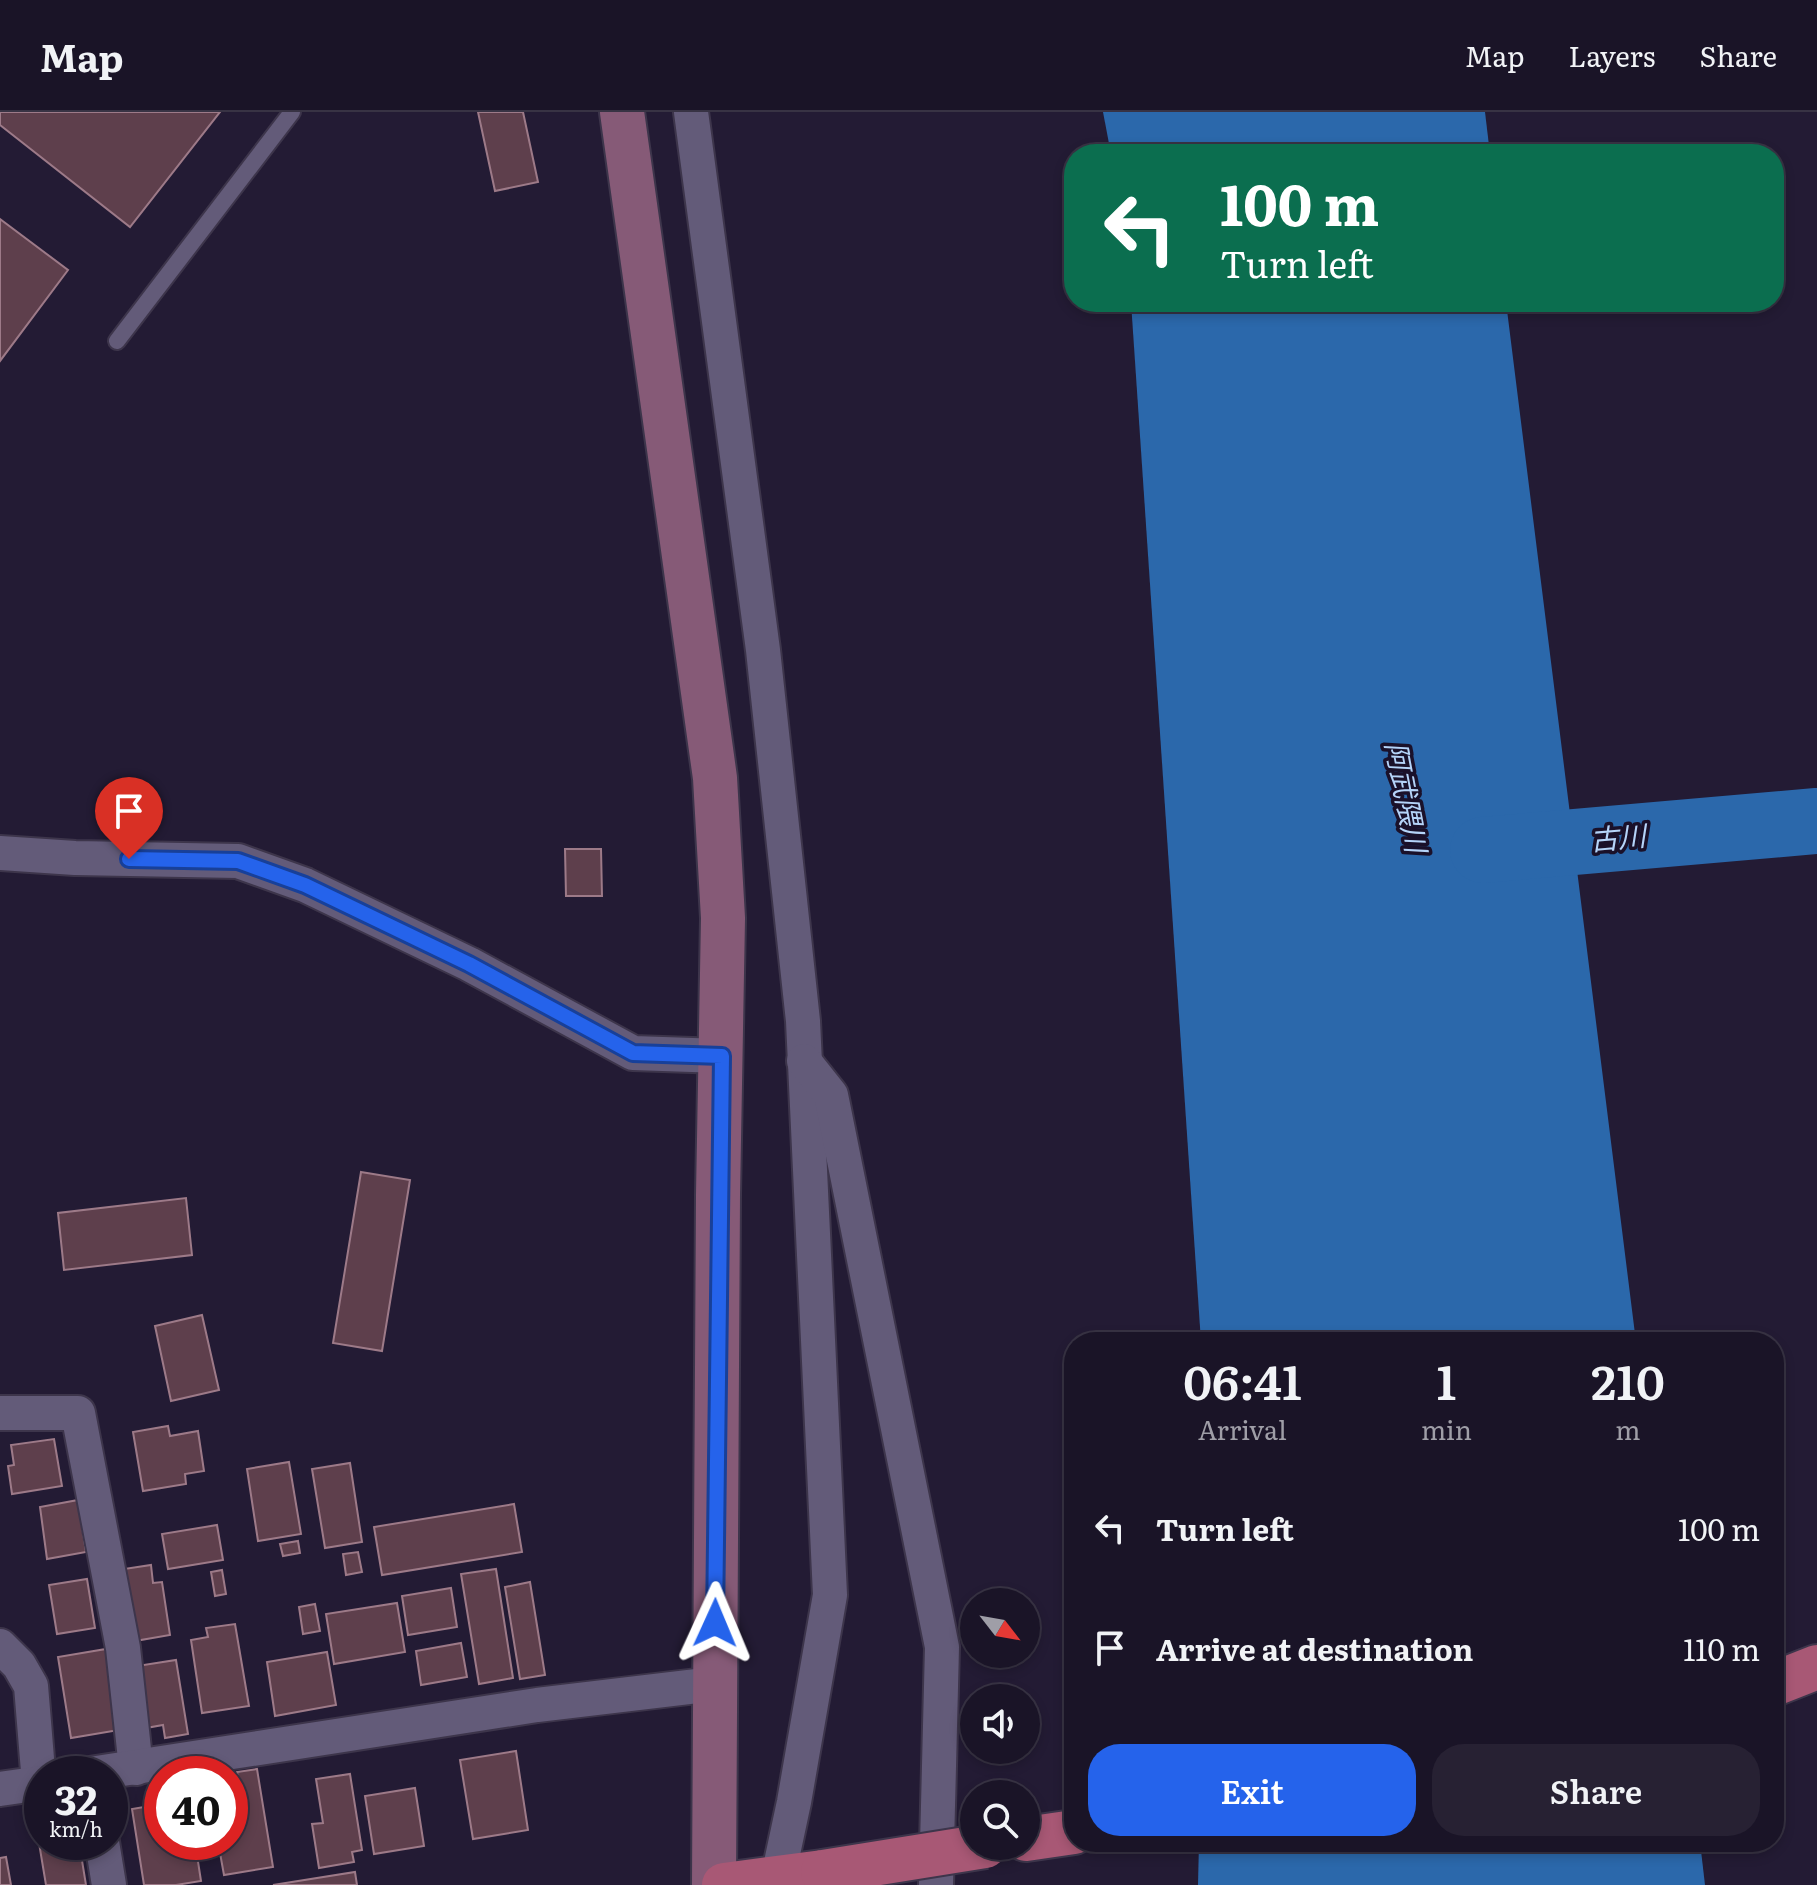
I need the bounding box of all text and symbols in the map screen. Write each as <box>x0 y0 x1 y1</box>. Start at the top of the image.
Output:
text: Map <box>40 27 124 84</box>
text: Map <box>1465 34 1524 76</box>
text: Layers <box>1568 34 1655 76</box>
text: Share <box>1699 34 1777 76</box>
text: 100 m <box>1220 160 1379 243</box>
icon: left <box>1088 176 1192 280</box>
text: Turn left <box>1220 236 1374 289</box>
water label: 阿武隈川 <box>1377 738 1440 859</box>
pin <box>95 777 163 859</box>
icon: arrive <box>107 789 151 833</box>
water label: 古川 <box>1588 812 1651 859</box>
text: 06:41 <box>1183 1344 1302 1415</box>
text: 1 <box>1437 1344 1456 1415</box>
text: 210 <box>1591 1344 1665 1415</box>
text: Arrival <box>1198 1409 1287 1448</box>
text: min <box>1421 1409 1472 1448</box>
text: m <box>1615 1409 1641 1448</box>
icon: left <box>1088 1506 1132 1550</box>
text: Turn left <box>1156 1506 1294 1550</box>
text: 100 m <box>1678 1506 1760 1550</box>
position arrow <box>673 1581 757 1665</box>
north arrow <box>960 1588 1040 1668</box>
map controls <box>960 1588 1040 1860</box>
icon: arrive <box>1088 1626 1132 1670</box>
text: Arrive at destination <box>1156 1626 1473 1670</box>
text: 110 m <box>1683 1626 1760 1670</box>
button: sound <box>960 1684 1040 1764</box>
button: Exit <box>1088 1744 1416 1836</box>
button: Share <box>1432 1744 1760 1836</box>
speed limit sign: 40 <box>144 1756 248 1860</box>
text: 32 <box>54 1768 98 1827</box>
button: search <box>960 1780 1040 1860</box>
text: km/h <box>49 1813 103 1843</box>

